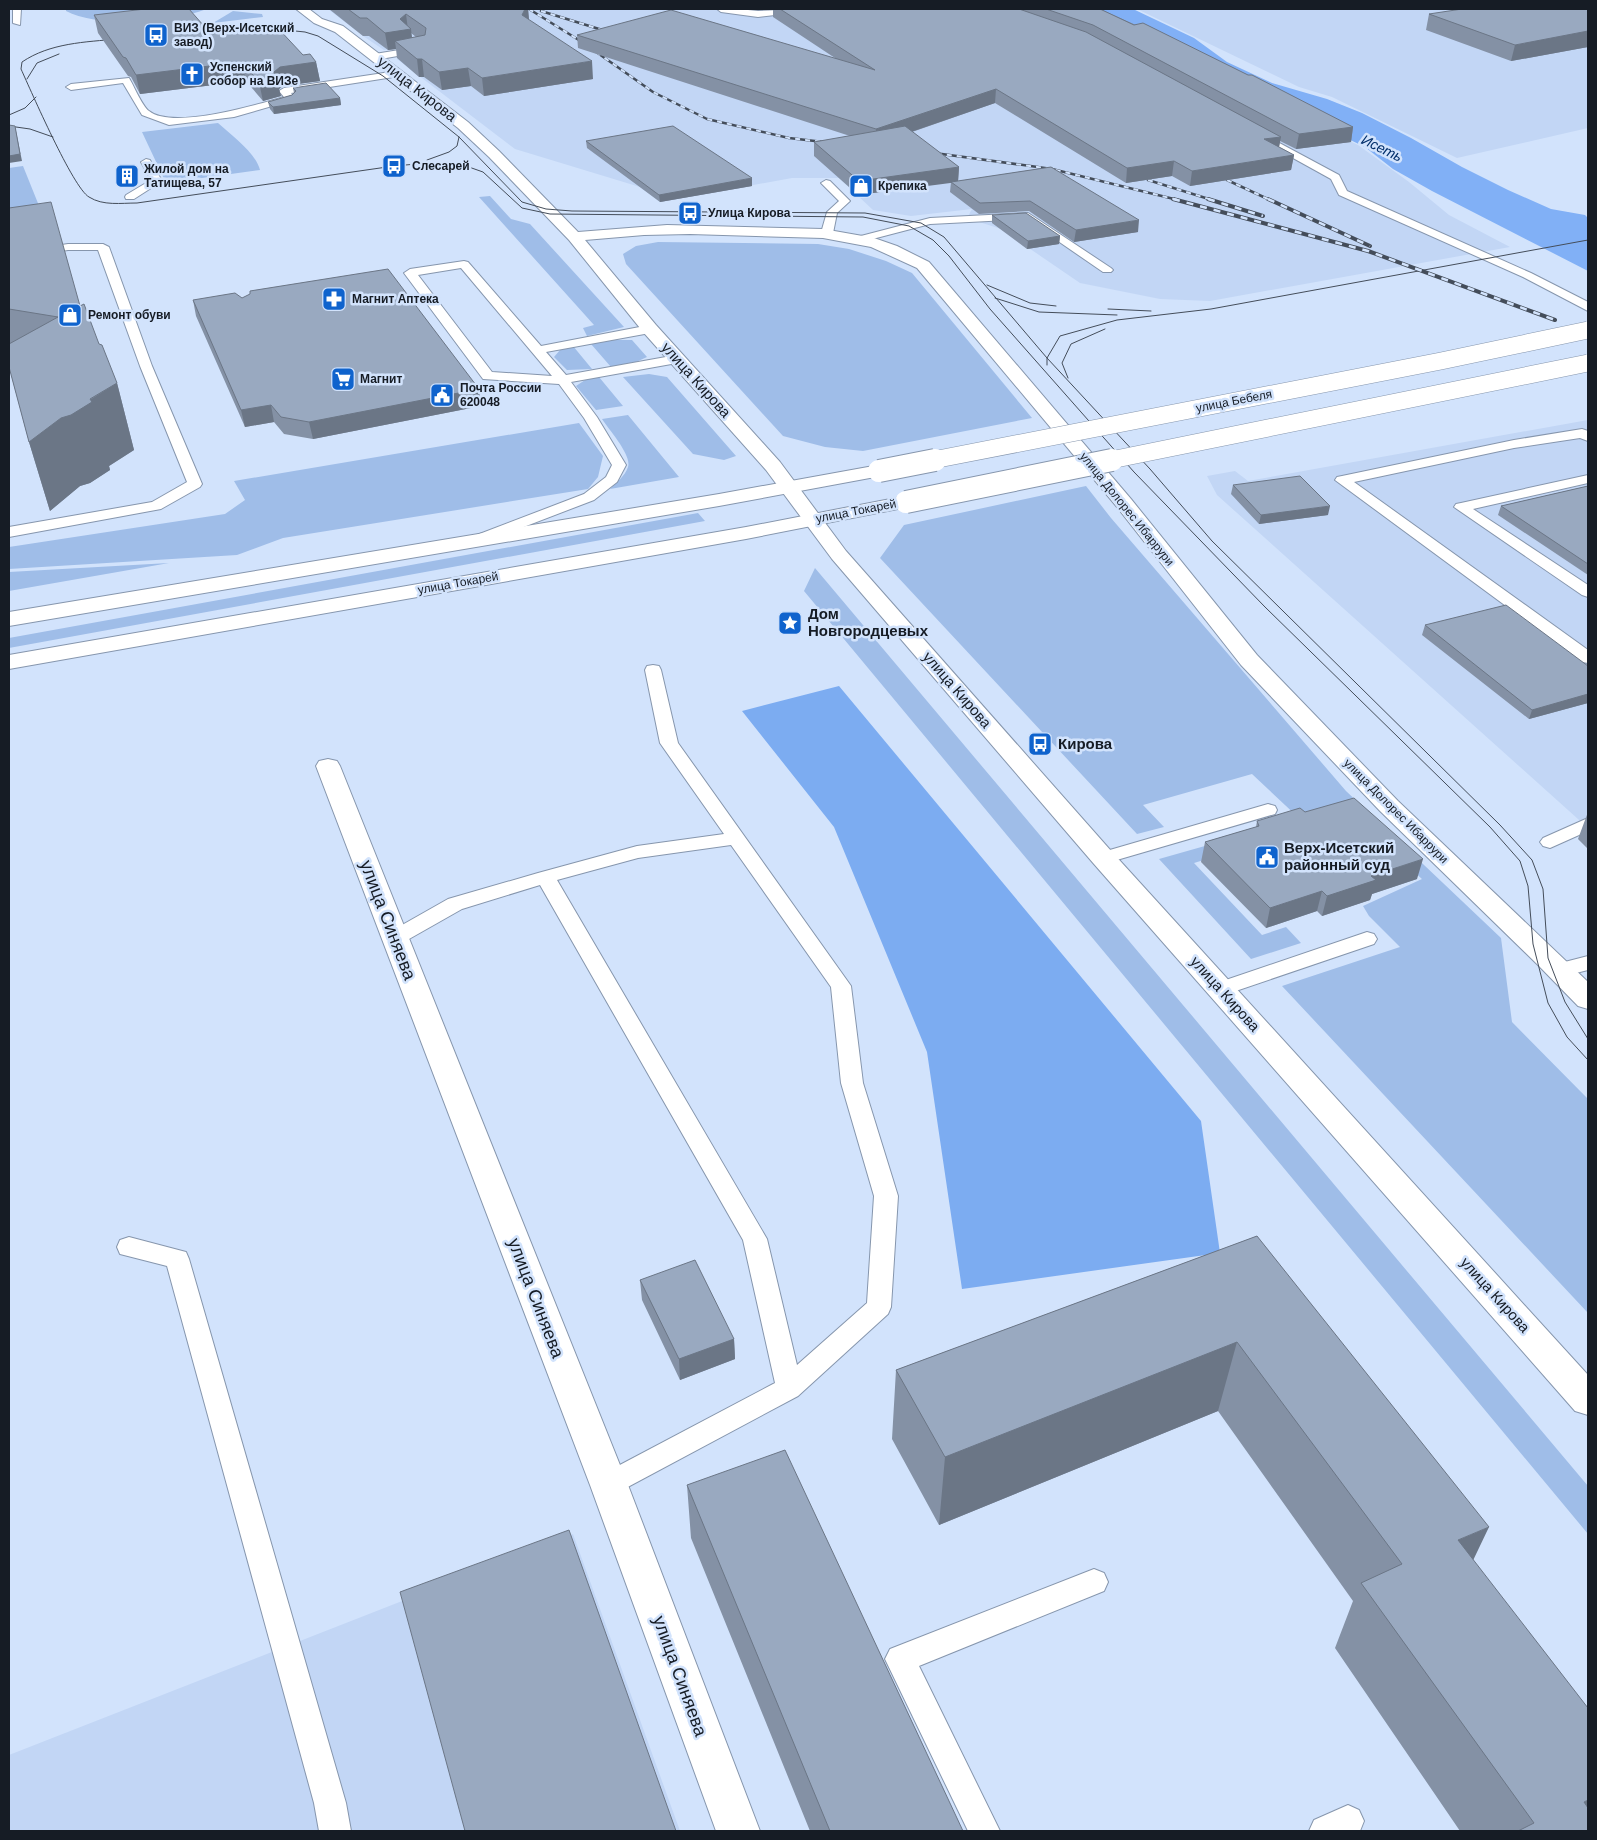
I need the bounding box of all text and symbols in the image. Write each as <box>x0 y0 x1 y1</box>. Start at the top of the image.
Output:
place label: ВИЗ (Верх-Исетский завод) <box>174 21 294 49</box>
bus stop icon: ВИЗ (Верх-Исетский завод) <box>143 22 169 48</box>
street label: улица Кирова <box>375 53 461 125</box>
place label: Успенский собор на ВИЗе <box>210 60 298 88</box>
church icon: Успенский собор на ВИЗе <box>179 61 205 87</box>
water label: Исеть <box>1359 131 1405 165</box>
bus stop icon: Слесарей <box>381 153 407 179</box>
place label: Слесарей <box>412 159 470 173</box>
place label: Жилой дом на Татищева, 57 <box>143 162 229 190</box>
building icon: Жилой дом на Татищева, 57 <box>114 163 140 189</box>
shop icon: Крепика <box>848 173 874 199</box>
place label: Крепика <box>878 179 927 193</box>
bus stop icon: Улица Кирова <box>677 200 703 226</box>
place label: Улица Кирова <box>708 206 791 220</box>
pharmacy icon: Магнит Аптека <box>321 286 347 312</box>
place label: Магнит Аптека <box>352 292 439 306</box>
shop icon: Ремонт обуви <box>57 302 83 328</box>
place label: Ремонт обуви <box>88 308 171 322</box>
street label: улица Кирова <box>658 339 735 421</box>
supermarket icon: Магнит <box>330 366 356 392</box>
place label: Магнит <box>360 372 402 386</box>
place label: Почта России 620048 <box>460 381 542 409</box>
public building icon: Почта России 620048 <box>429 382 455 408</box>
street label: улица Бебеля <box>1195 387 1273 415</box>
street label: улица Долорес Ибаррури <box>1077 449 1177 569</box>
street label: улица Токарей <box>815 496 897 526</box>
street label: улица Токарей <box>417 569 499 597</box>
place label: Дом Новгородцевых <box>808 605 929 639</box>
place icon: Дом Новгородцевых <box>777 610 803 636</box>
street label: улица Кирова <box>920 648 995 732</box>
bus stop icon: Кирова <box>1027 731 1053 757</box>
place label: Кирова <box>1058 735 1113 752</box>
street label: улица Долорес Ибаррури <box>1341 756 1451 866</box>
place label: Верх-Исетский районный суд <box>1284 839 1394 873</box>
public building icon: Верх-Исетский районный суд <box>1254 844 1280 870</box>
street label: улица Синяева <box>356 857 420 984</box>
street label: улица Кирова <box>1187 953 1264 1035</box>
street label: улица Синяева <box>504 1235 568 1362</box>
street label: улица Кирова <box>1457 1254 1534 1336</box>
street label: улица Синяева <box>649 1613 711 1740</box>

